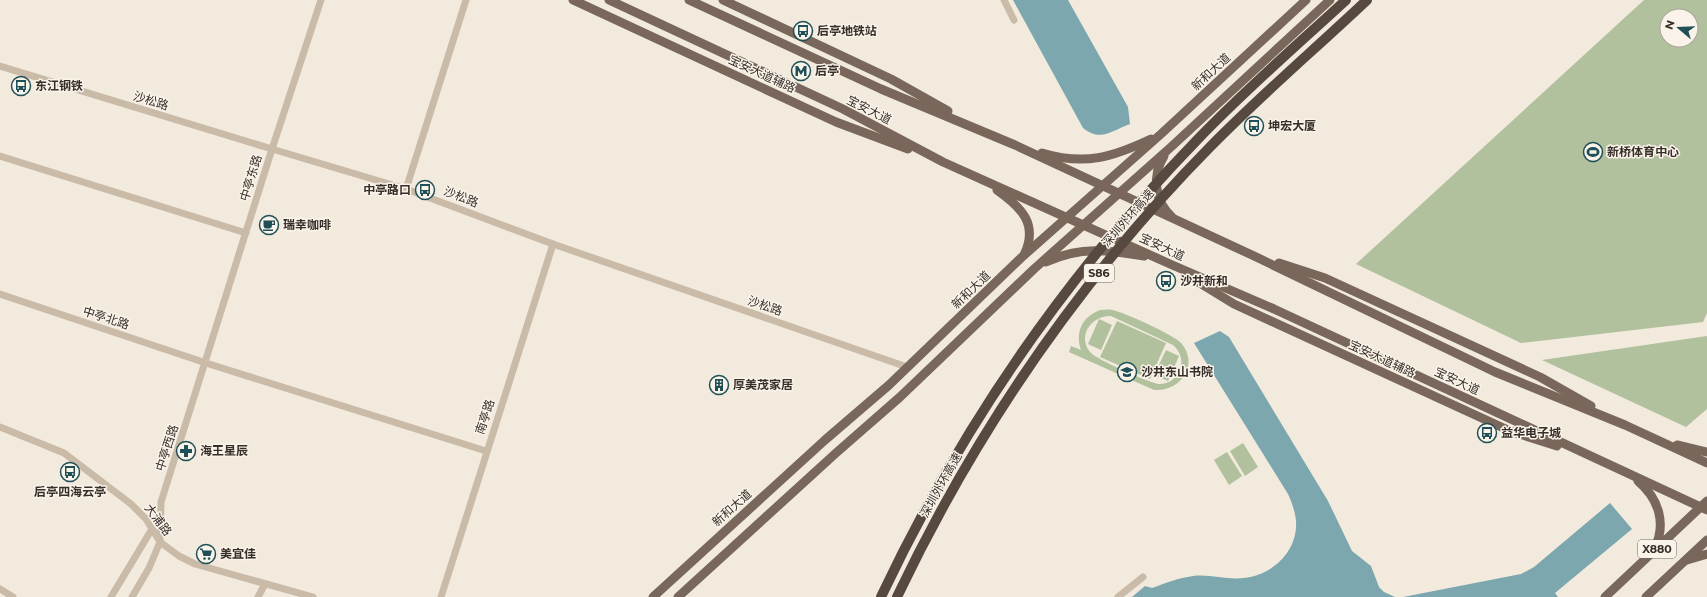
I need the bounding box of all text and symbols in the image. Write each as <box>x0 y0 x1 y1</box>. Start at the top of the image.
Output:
north arrow <box>1659 8 1699 48</box>
text: N <box>1661 18 1678 31</box>
bus stop icon: 后亭地铁站 <box>792 20 814 42</box>
place label: 后亭地铁站 <box>817 23 877 38</box>
street label: 新和大道 <box>1188 50 1233 93</box>
street label: 宝安大道辅路 <box>726 52 798 96</box>
metro station icon: 后亭 <box>790 60 812 82</box>
place label: 后亭 <box>815 63 839 78</box>
bus stop icon: 东江钢铁 <box>10 75 32 97</box>
place label: 东江钢铁 <box>35 78 83 93</box>
street label: 沙松路 <box>132 88 171 113</box>
street label: 宝安大道 <box>844 92 894 127</box>
bus stop icon: 坤宏大厦 <box>1243 115 1265 137</box>
place label: 坤宏大厦 <box>1268 118 1316 133</box>
sports icon: 新桥体育中心 <box>1582 141 1604 163</box>
place label: 新桥体育中心 <box>1607 144 1679 159</box>
street label: 中亭东路 <box>236 153 265 203</box>
bus stop icon: 中亭路口 <box>414 179 436 201</box>
place label: 中亭路口 <box>363 182 411 197</box>
street label: 沙松路 <box>442 183 481 210</box>
street label: 深圳外环高速 <box>1098 186 1157 250</box>
cafe icon: 瑞幸咖啡 <box>258 214 280 236</box>
place label: 瑞幸咖啡 <box>283 217 331 232</box>
street label: 宝安大道 <box>1137 230 1187 263</box>
road number: S86 <box>1084 264 1114 282</box>
street label: 新和大道 <box>948 268 993 312</box>
bus stop icon: 沙井新和 <box>1155 270 1177 292</box>
place label: 沙井新和 <box>1180 273 1228 288</box>
street label: 沙松路 <box>746 293 785 318</box>
street label: 中亭北路 <box>81 303 131 332</box>
street label: 宝安大道辅路 <box>1346 337 1418 381</box>
school or university icon: 沙井东山书院 <box>1116 361 1138 383</box>
place label: 沙井东山书院 <box>1141 364 1213 379</box>
street label: 宝安大道 <box>1432 364 1482 397</box>
building icon: 厚美茂家居 <box>708 374 730 396</box>
place label: 厚美茂家居 <box>733 377 793 392</box>
street label: 南亭路 <box>472 397 497 436</box>
bus stop icon: 益华电子城 <box>1476 422 1498 444</box>
street label: 中亭西路 <box>152 423 181 473</box>
place label: 益华电子城 <box>1501 425 1561 440</box>
pharmacy icon: 海王星辰 <box>175 440 197 462</box>
place label: 海王星辰 <box>200 443 248 458</box>
street label: 深圳外环高速 <box>917 450 965 520</box>
bus stop icon: 后亭四海云亭 <box>59 461 81 483</box>
place label: 后亭四海云亭 <box>34 484 106 499</box>
street label: 新和大道 <box>709 486 755 529</box>
street label: 大浦路 <box>142 501 175 539</box>
road number: X880 <box>1638 540 1676 558</box>
supermarket icon: 美宜佳 <box>195 543 217 565</box>
place label: 美宜佳 <box>220 546 256 561</box>

